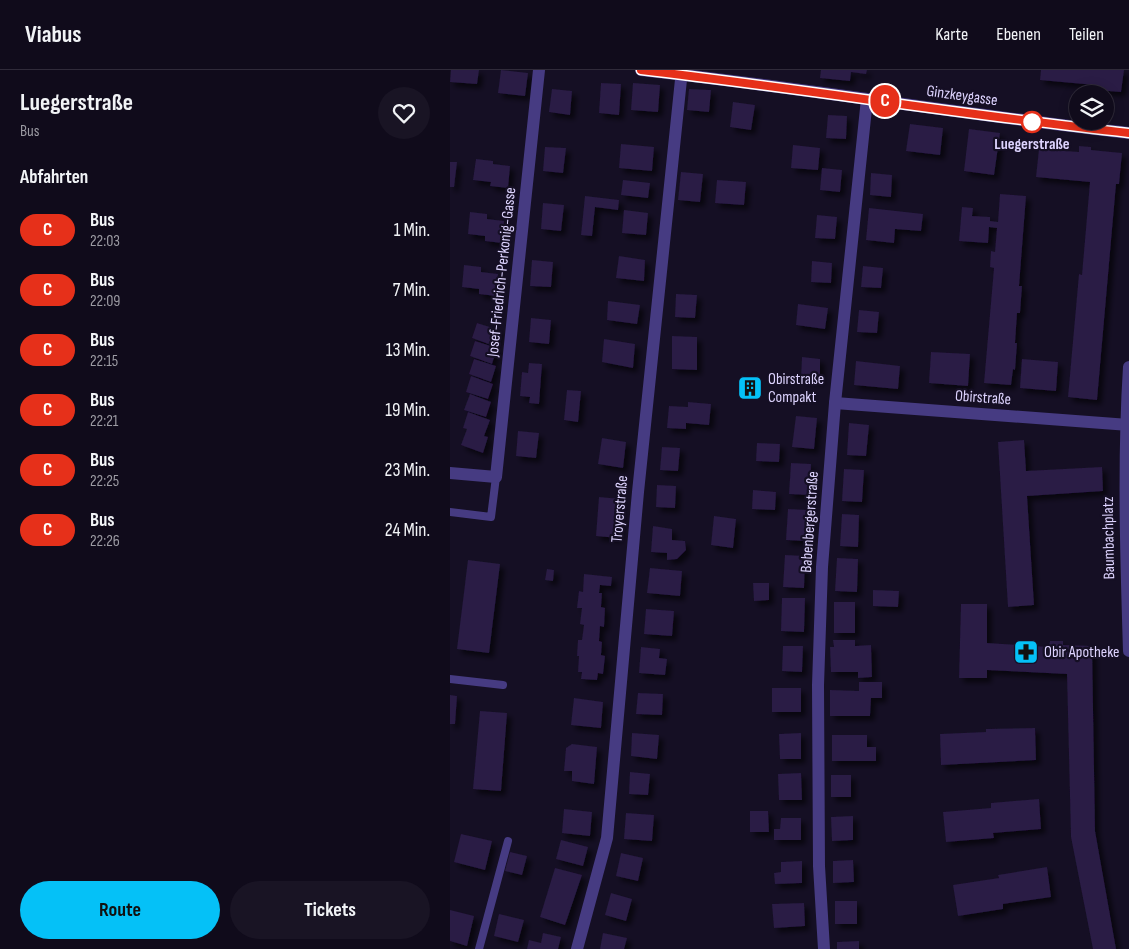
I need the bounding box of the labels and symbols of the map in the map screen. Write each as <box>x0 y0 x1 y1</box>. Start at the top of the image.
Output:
street label: Ginzkeygasse <box>925 82 999 110</box>
line badge: C <box>869 85 901 117</box>
marker: Luegerstraße <box>1021 111 1043 133</box>
place label: Luegerstraße <box>994 135 1070 154</box>
street label: Josef-Friedrich-Perkonig-Gasse <box>484 186 520 359</box>
place label: Obirstraße Compakt <box>768 370 824 407</box>
building icon: Obirstraße Compakt <box>737 375 763 401</box>
street label: Obirstraße <box>954 387 1012 409</box>
street label: Babenbergerstraße <box>797 471 823 573</box>
street label: Troyerstraße <box>608 475 632 543</box>
street label: Baumbachplatz <box>1099 496 1119 580</box>
pharmacy icon: Obir Apotheke <box>1013 639 1039 665</box>
place label: Obir Apotheke <box>1044 643 1120 662</box>

